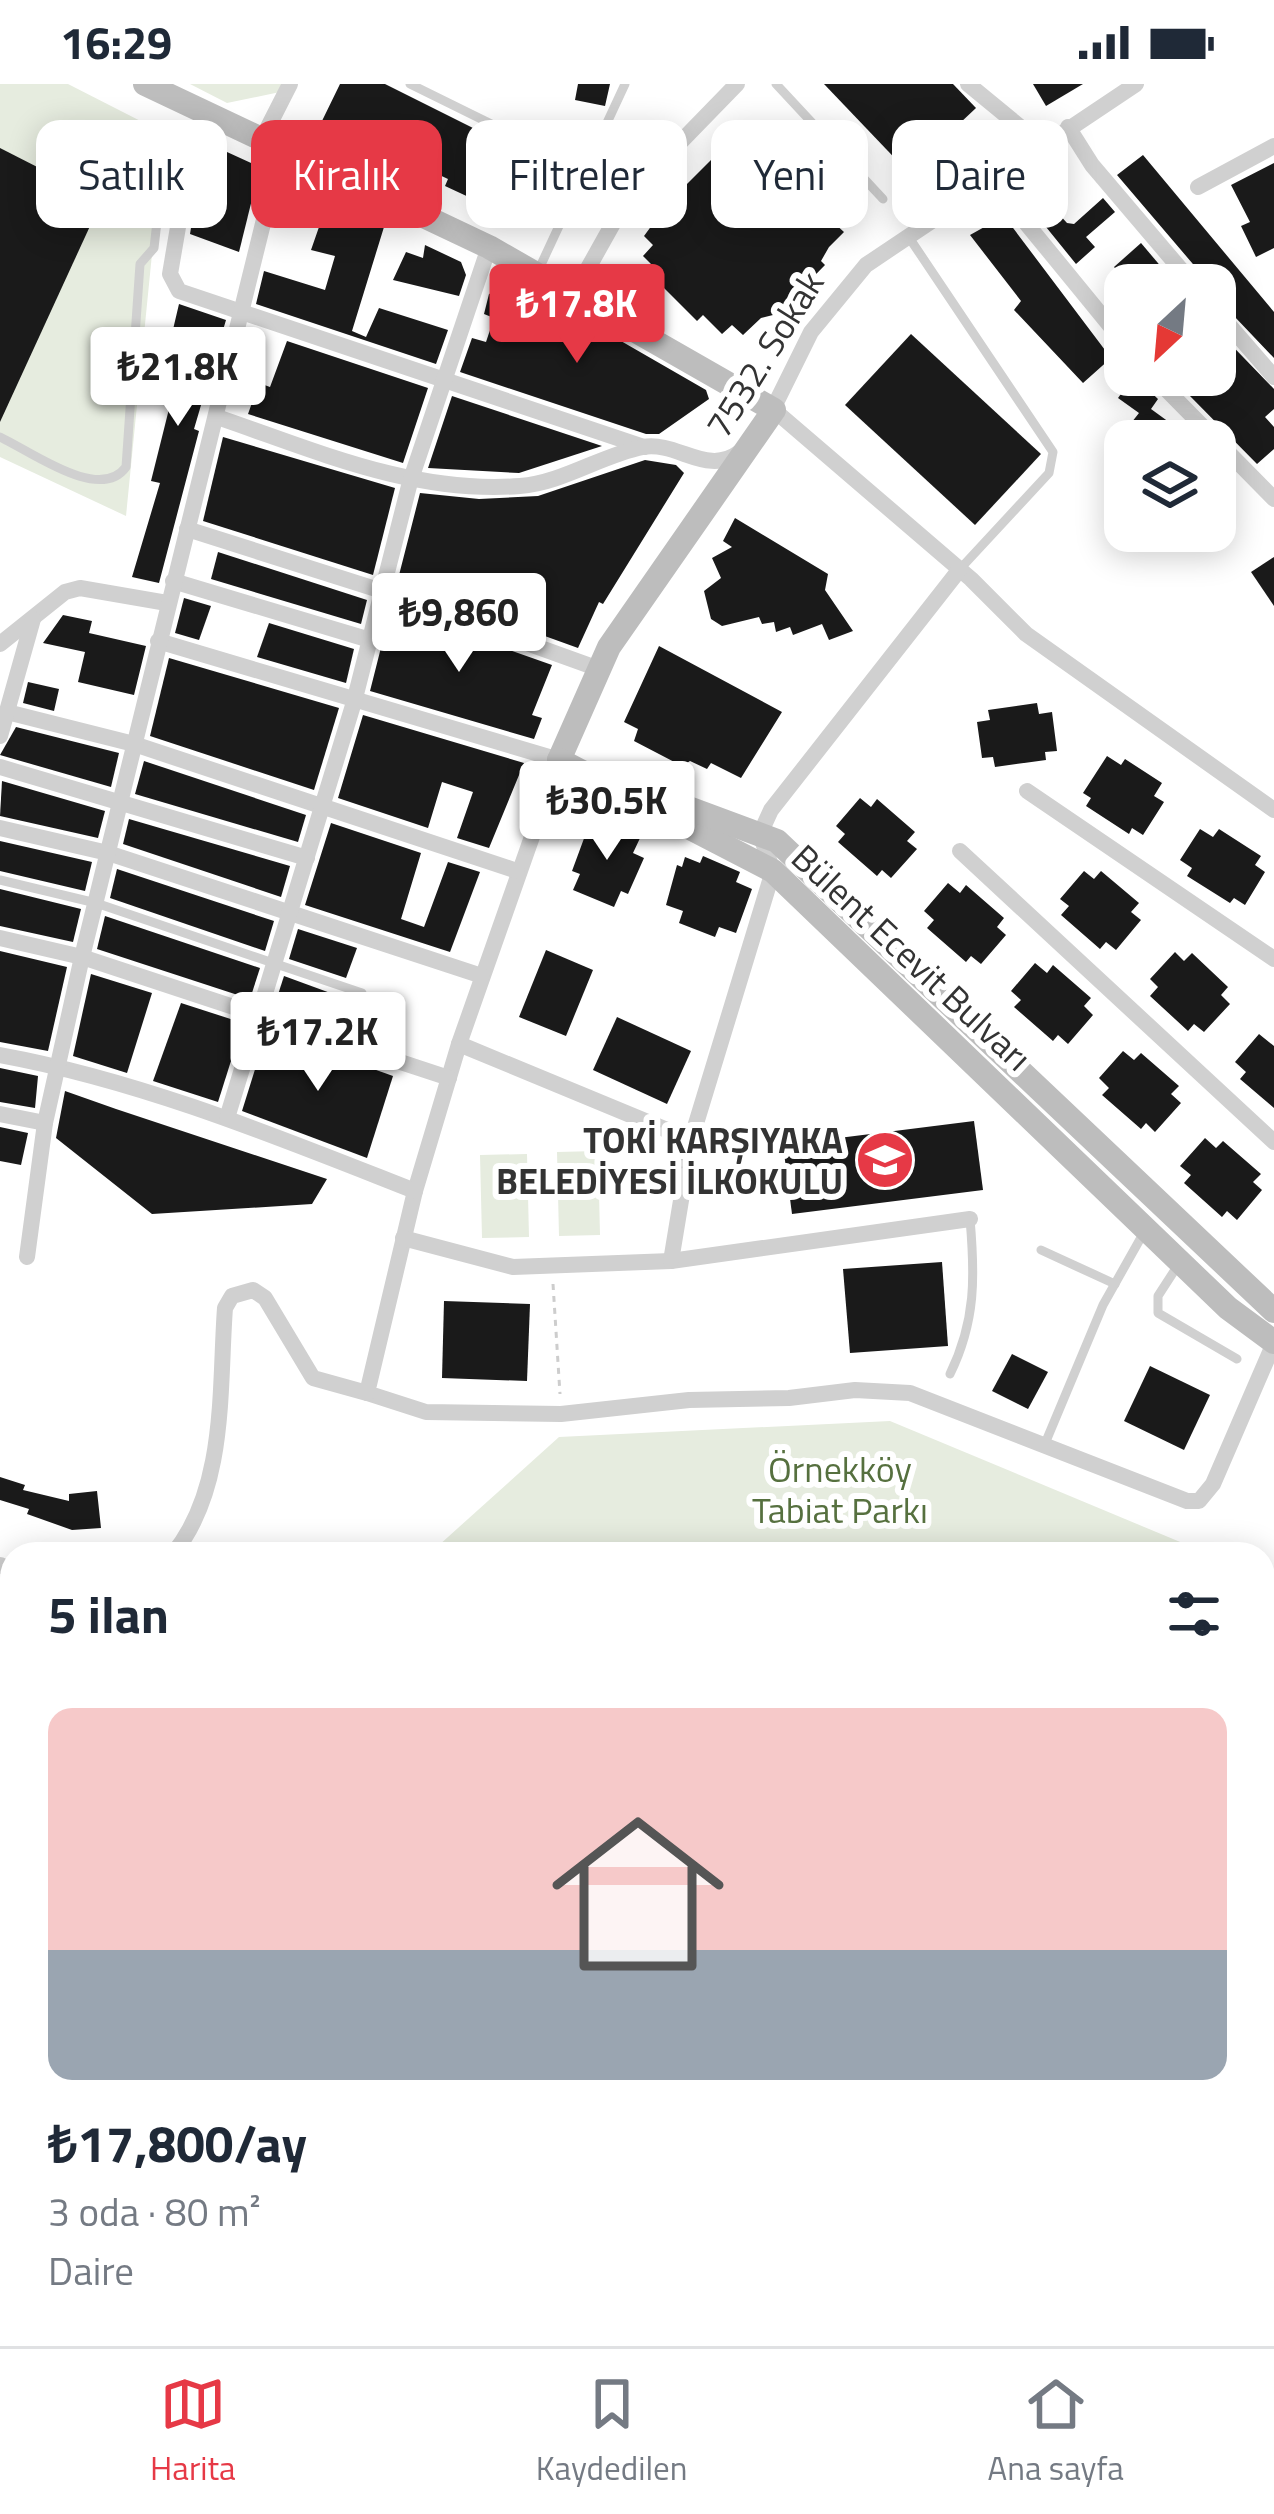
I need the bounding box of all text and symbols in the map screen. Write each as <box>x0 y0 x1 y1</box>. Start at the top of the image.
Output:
text: 16:29 <box>60 8 172 76</box>
chip: Satılık <box>36 120 227 228</box>
chip: Kiralık <box>251 120 442 228</box>
chip: Filtreler <box>466 120 687 228</box>
chip: Yeni <box>711 120 868 228</box>
chip: Daire <box>892 120 1068 228</box>
street label: 7532. Sokak <box>691 260 837 448</box>
pin: ₺17.8K <box>479 264 675 366</box>
north arrow <box>1104 264 1236 396</box>
map controls <box>1104 264 1236 552</box>
text: ₺17.8K <box>517 273 637 332</box>
pin: ₺21.8K <box>80 327 276 429</box>
text: ₺21.8K <box>118 336 238 395</box>
button: layers <box>1104 420 1236 552</box>
pin: ₺9,860 <box>361 573 557 675</box>
text: ₺9,860 <box>399 582 519 641</box>
pin: ₺30.5K <box>509 761 705 863</box>
text: ₺30.5K <box>547 770 667 829</box>
street label: Bülent Ecevit Bulvarı <box>779 831 1045 1083</box>
pin: ₺17.2K <box>220 992 416 1094</box>
text: ₺17.2K <box>258 1001 378 1060</box>
place label: TOKİ KARŞIYAKA BELEDİYESİ İLKOKULU <box>496 1112 843 1208</box>
school or university icon: TOKİ KARŞIYAKA BELEDİYESİ İLKOKULU <box>854 1129 916 1191</box>
park label: Örnekköy Tabiat Parkı <box>752 1441 928 1537</box>
text: 5 ilan <box>48 1575 169 1653</box>
icon: filters <box>1161 1581 1227 1647</box>
icon: home <box>530 1786 746 2002</box>
text: ₺17,800/ay <box>48 2104 307 2182</box>
text: 3 oda · 80 m² <box>48 2182 261 2241</box>
text: Daire <box>48 2241 134 2300</box>
tab: Harita <box>150 2371 236 2493</box>
tab: Kaydedilen <box>536 2371 687 2493</box>
tab: Ana sayfa <box>988 2371 1124 2493</box>

